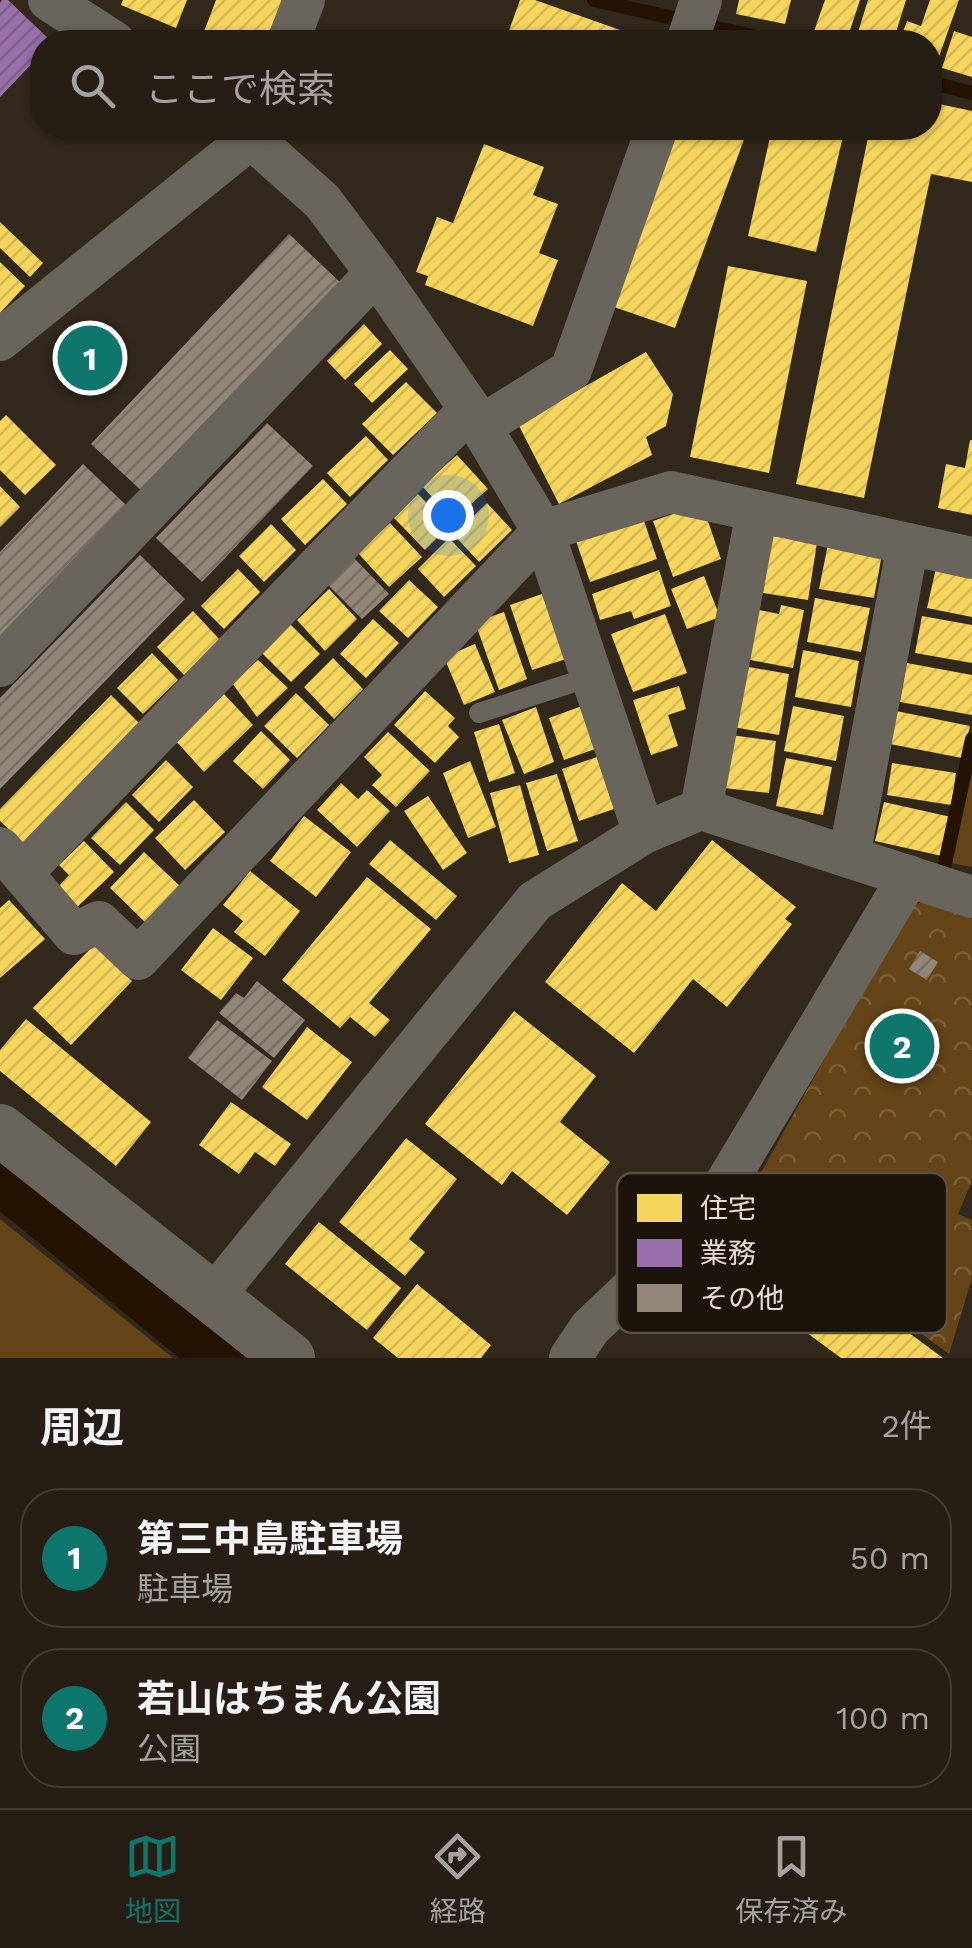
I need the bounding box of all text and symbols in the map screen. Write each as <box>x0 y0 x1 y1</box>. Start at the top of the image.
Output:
search box <box>30 30 942 140</box>
icon: search <box>65 58 120 113</box>
text: ここで検索 <box>145 67 335 111</box>
pin: 1 <box>58 320 122 396</box>
your location <box>423 490 474 541</box>
pin: 2 <box>870 1008 934 1084</box>
legend <box>617 1173 947 1333</box>
text: 住宅 <box>700 1192 756 1225</box>
text: 業務 <box>700 1237 756 1270</box>
text: その他 <box>700 1282 784 1315</box>
text: 周辺 <box>40 1403 124 1452</box>
text: 2件 <box>881 1407 932 1445</box>
text: 第三中島駐車場 <box>137 1517 403 1561</box>
text: 1 <box>68 1539 81 1577</box>
text: 50 m <box>850 1539 930 1577</box>
text: 駐車場 <box>137 1570 233 1608</box>
text: 若山はちまん公園 <box>137 1677 441 1721</box>
text: 2 <box>65 1699 84 1737</box>
text: 100 m <box>836 1699 930 1737</box>
text: 公園 <box>137 1730 201 1768</box>
tab: 地図 <box>125 1829 181 1929</box>
tab: 経路 <box>430 1829 486 1929</box>
tab: 保存済み <box>735 1829 847 1929</box>

